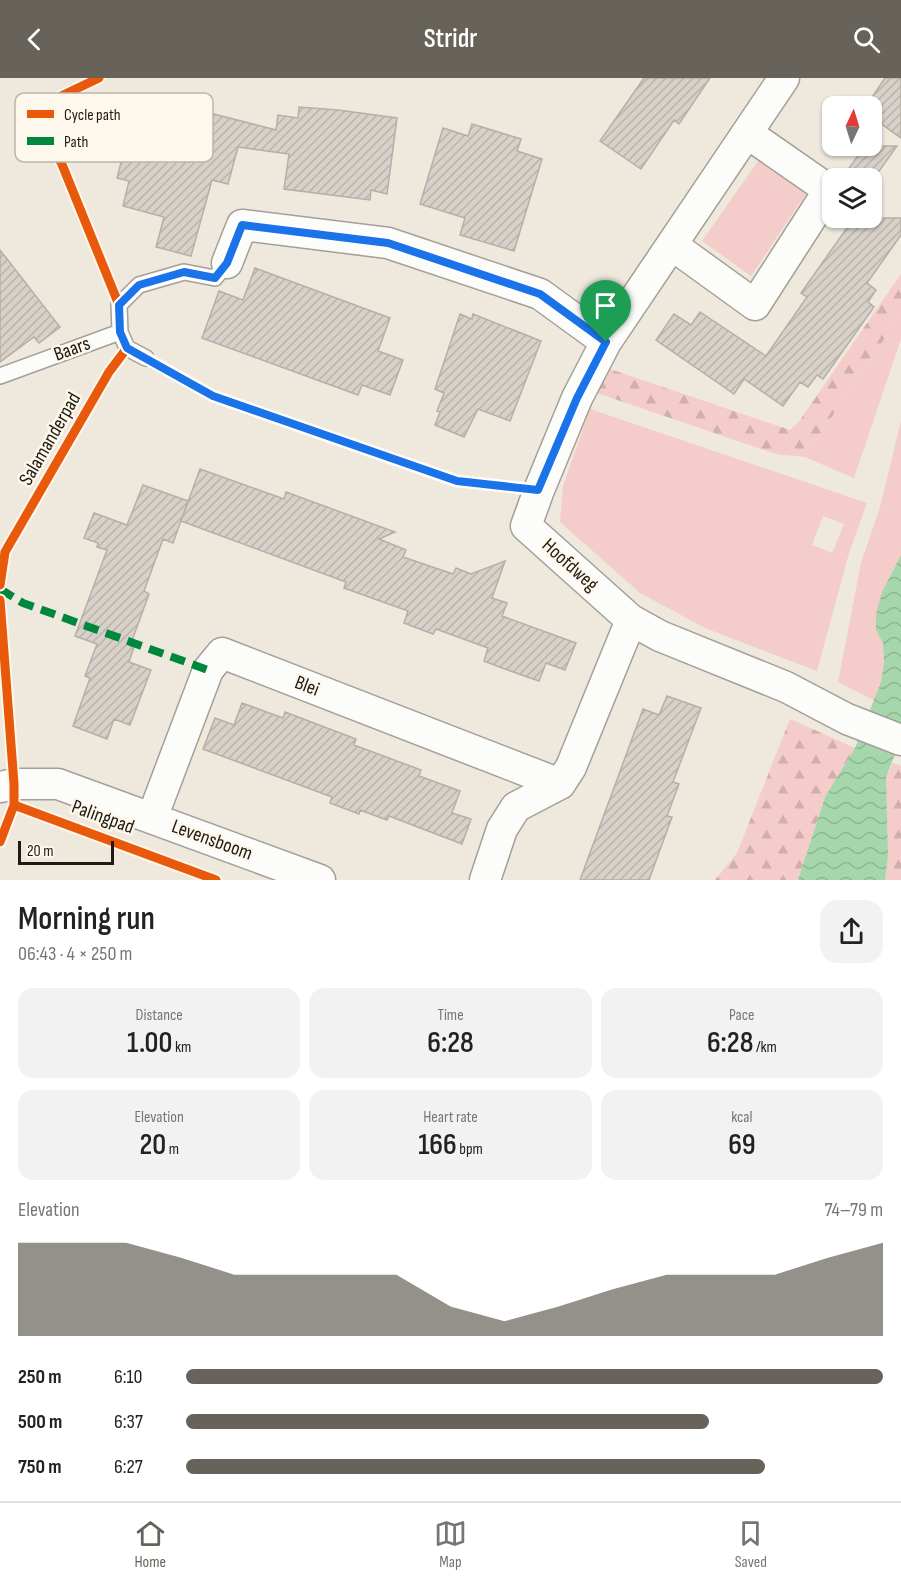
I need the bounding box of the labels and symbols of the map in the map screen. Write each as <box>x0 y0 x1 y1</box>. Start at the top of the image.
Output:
legend <box>15 93 213 162</box>
north arrow <box>822 96 882 156</box>
text: Cycle path <box>64 106 121 125</box>
text: Path <box>64 133 88 152</box>
pin <box>580 280 631 342</box>
street label: Baars <box>51 331 93 367</box>
street label: Salamanderpad <box>14 388 86 490</box>
street label: Hoofdweg <box>537 533 603 597</box>
street label: Blei <box>291 670 323 702</box>
street label: Palingpad <box>69 795 137 839</box>
street label: Levensboom <box>168 814 256 866</box>
scale bar <box>18 838 114 866</box>

